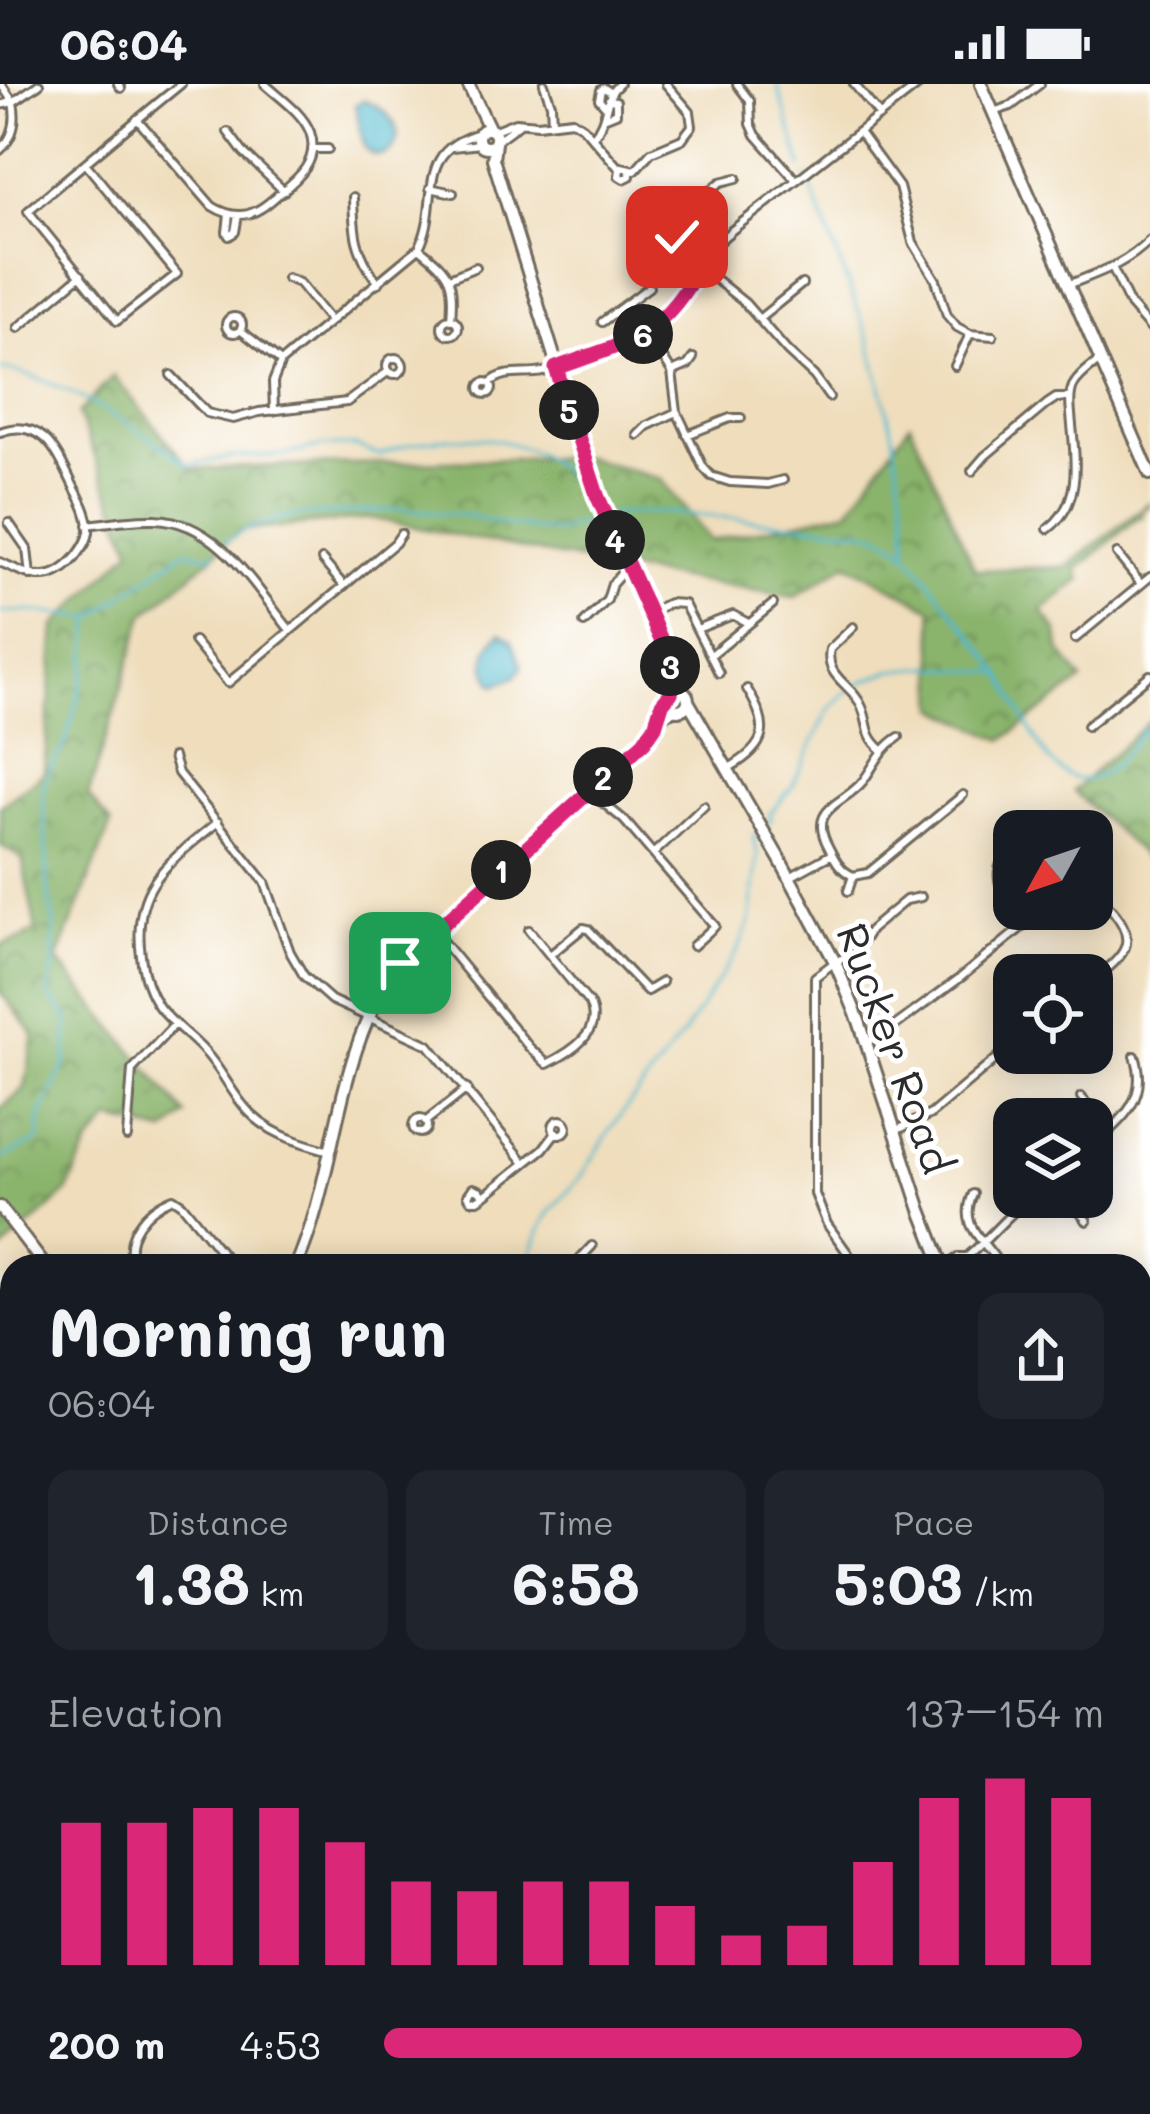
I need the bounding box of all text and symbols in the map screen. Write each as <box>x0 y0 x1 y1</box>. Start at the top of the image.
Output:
text: 06:04 <box>60 13 188 71</box>
pin <box>626 186 728 288</box>
icon: check <box>644 204 710 270</box>
pin: 6 <box>613 304 673 364</box>
text: 6 <box>633 312 653 355</box>
pin: 5 <box>539 380 599 440</box>
text: 5 <box>559 388 579 431</box>
pin: 4 <box>585 510 645 570</box>
text: 4 <box>605 518 625 561</box>
pin: 3 <box>640 636 700 696</box>
text: 3 <box>660 644 680 687</box>
pin: 2 <box>573 747 633 807</box>
text: 2 <box>594 755 612 798</box>
north arrow <box>993 810 1113 930</box>
map controls <box>993 810 1113 1218</box>
pin: 1 <box>471 840 531 900</box>
text: 1 <box>494 848 508 891</box>
pin <box>349 912 451 1014</box>
street label: Rucker Road <box>825 915 967 1181</box>
icon: arrive <box>367 930 433 996</box>
button: locate <box>993 954 1113 1074</box>
button: layers <box>993 1098 1113 1218</box>
text: Morning run <box>48 1288 447 1374</box>
button: share <box>978 1293 1104 1419</box>
text: 06:04 <box>48 1376 155 1427</box>
text: Distance <box>147 1500 289 1543</box>
text: Time <box>538 1500 614 1543</box>
text: Pace <box>894 1500 974 1543</box>
text: 1.38 <box>132 1543 250 1621</box>
text: 6:58 <box>512 1543 640 1621</box>
text: 5:03 <box>834 1543 962 1621</box>
text: km <box>250 1571 304 1614</box>
text: /km <box>962 1571 1034 1614</box>
text: Elevation <box>48 1686 223 1737</box>
text: 137–154 m <box>903 1686 1104 1737</box>
text: 200 m <box>48 2018 165 2069</box>
text: 4:53 <box>240 2018 321 2069</box>

